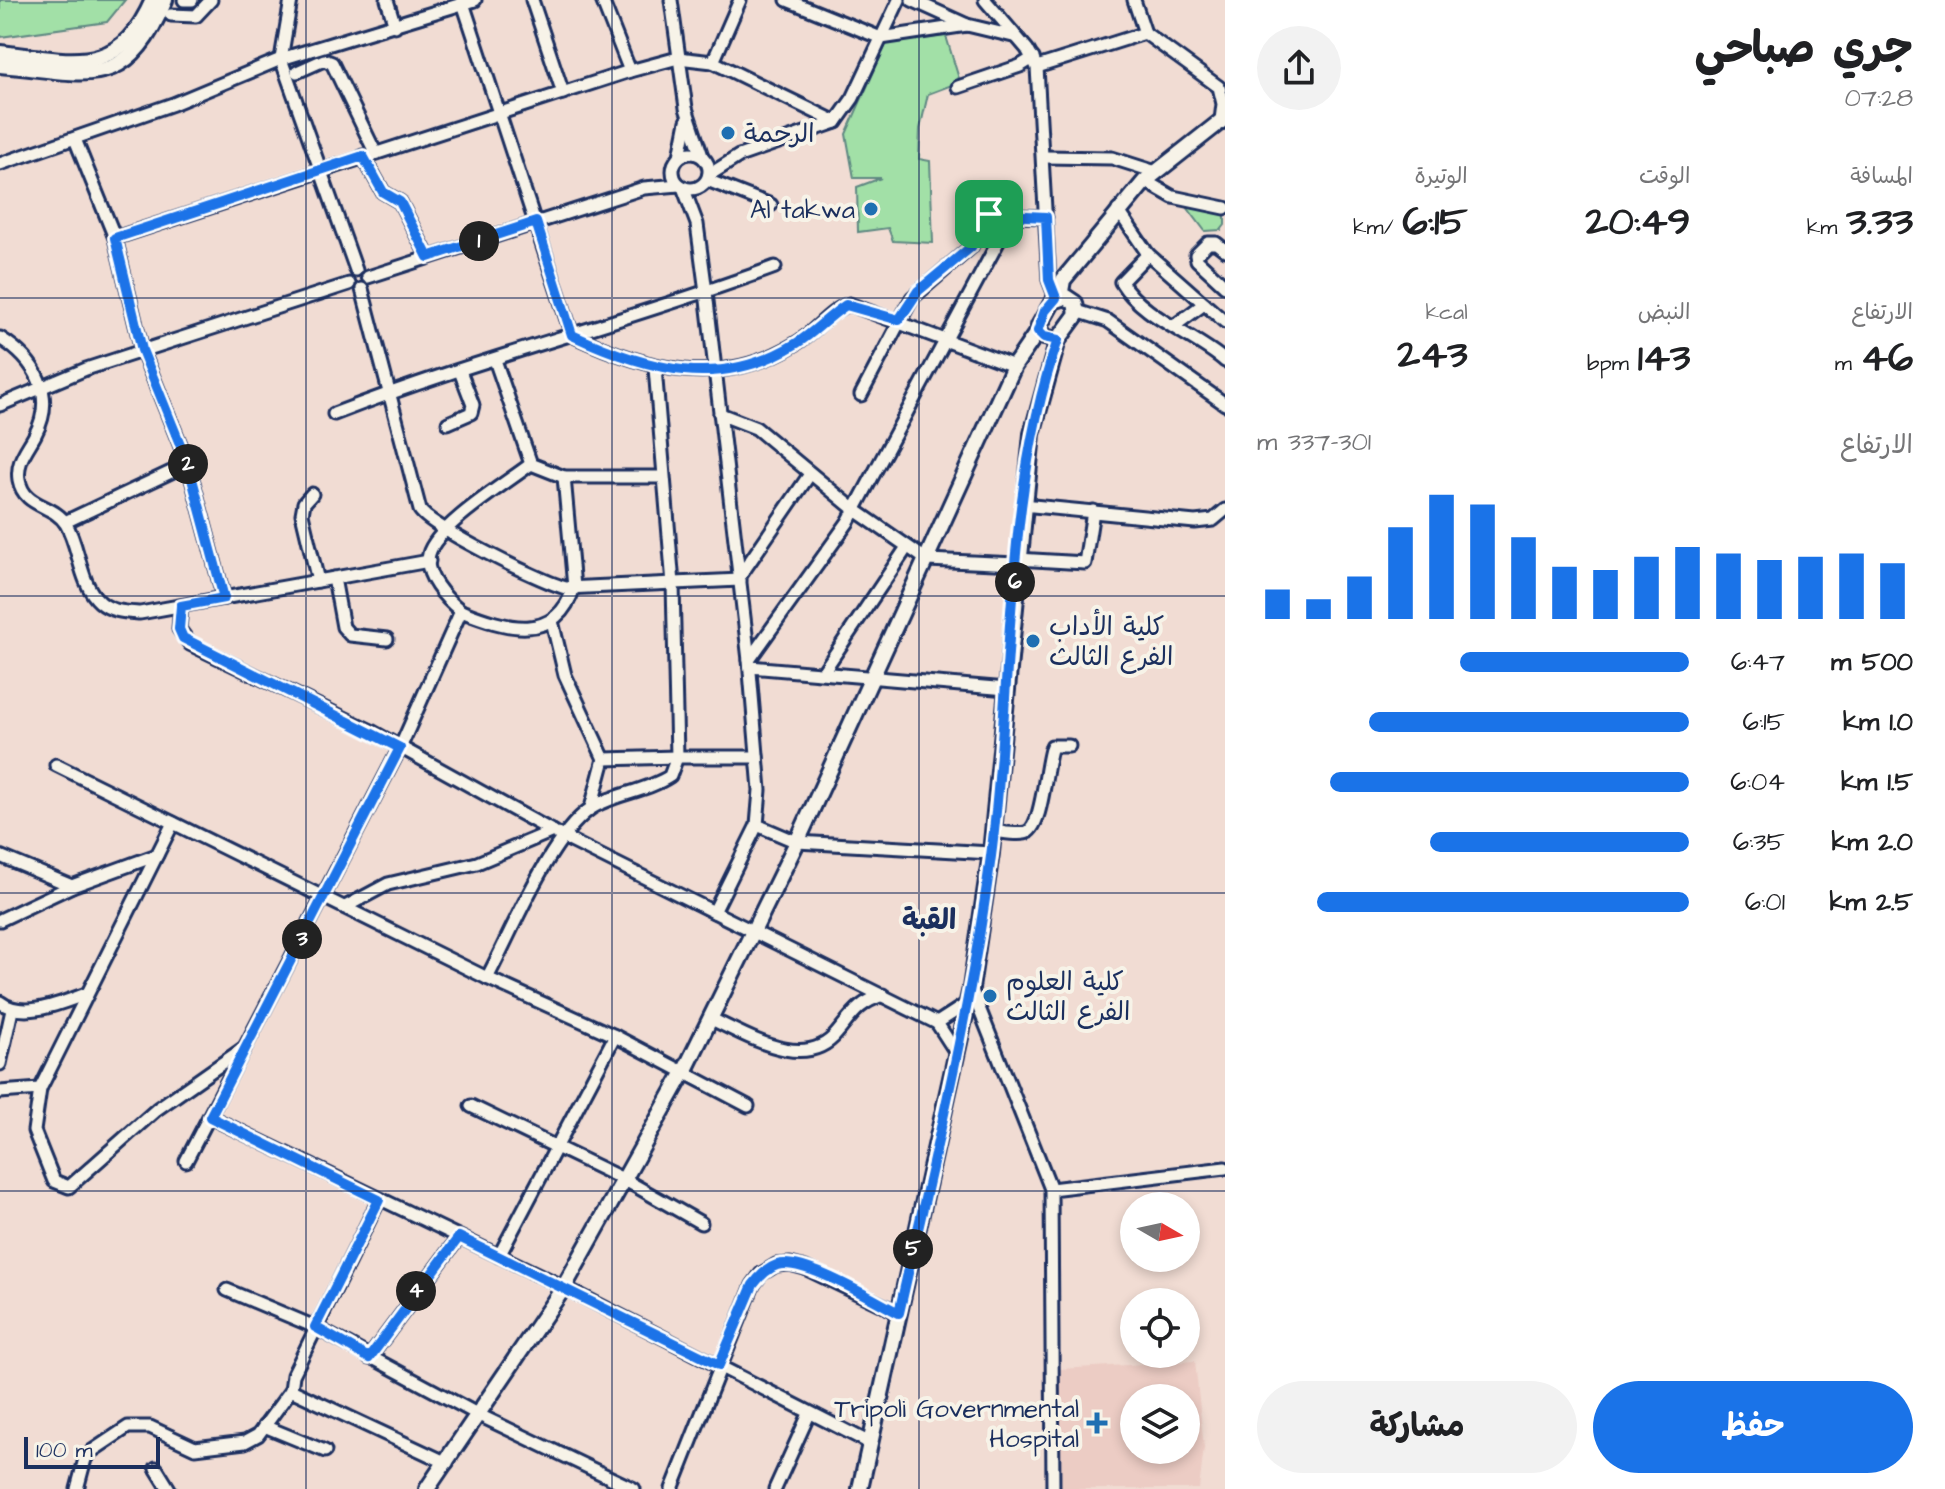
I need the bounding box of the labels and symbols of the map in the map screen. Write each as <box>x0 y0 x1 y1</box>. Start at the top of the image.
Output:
place label: الرحمة <box>744 116 815 152</box>
marker: الرحمة <box>719 124 737 142</box>
pin <box>955 180 1023 248</box>
place label: Al takwa <box>750 192 855 228</box>
marker: Al takwa <box>862 200 880 218</box>
pin: 1 <box>459 221 499 261</box>
pin: 2 <box>168 444 208 484</box>
pin: 6 <box>995 562 1035 602</box>
place label: كلية الأداب الفرع الثالث <box>1049 608 1173 675</box>
marker: كلية الأداب الفرع الثالث <box>1024 632 1042 650</box>
district label: القبة <box>902 901 956 940</box>
pin: 3 <box>282 919 322 959</box>
place label: كلية العلوم الفرع الثالث <box>1006 964 1130 1030</box>
marker: كلية العلوم الفرع الثالث <box>981 987 999 1005</box>
north arrow <box>1120 1192 1200 1272</box>
pin: 5 <box>893 1229 933 1269</box>
pin: 4 <box>396 1271 436 1311</box>
place label: Tripoli Governmental Hospital <box>834 1391 1079 1457</box>
marker: Tripoli Governmental Hospital <box>1086 1412 1108 1434</box>
scale bar <box>24 1433 160 1469</box>

